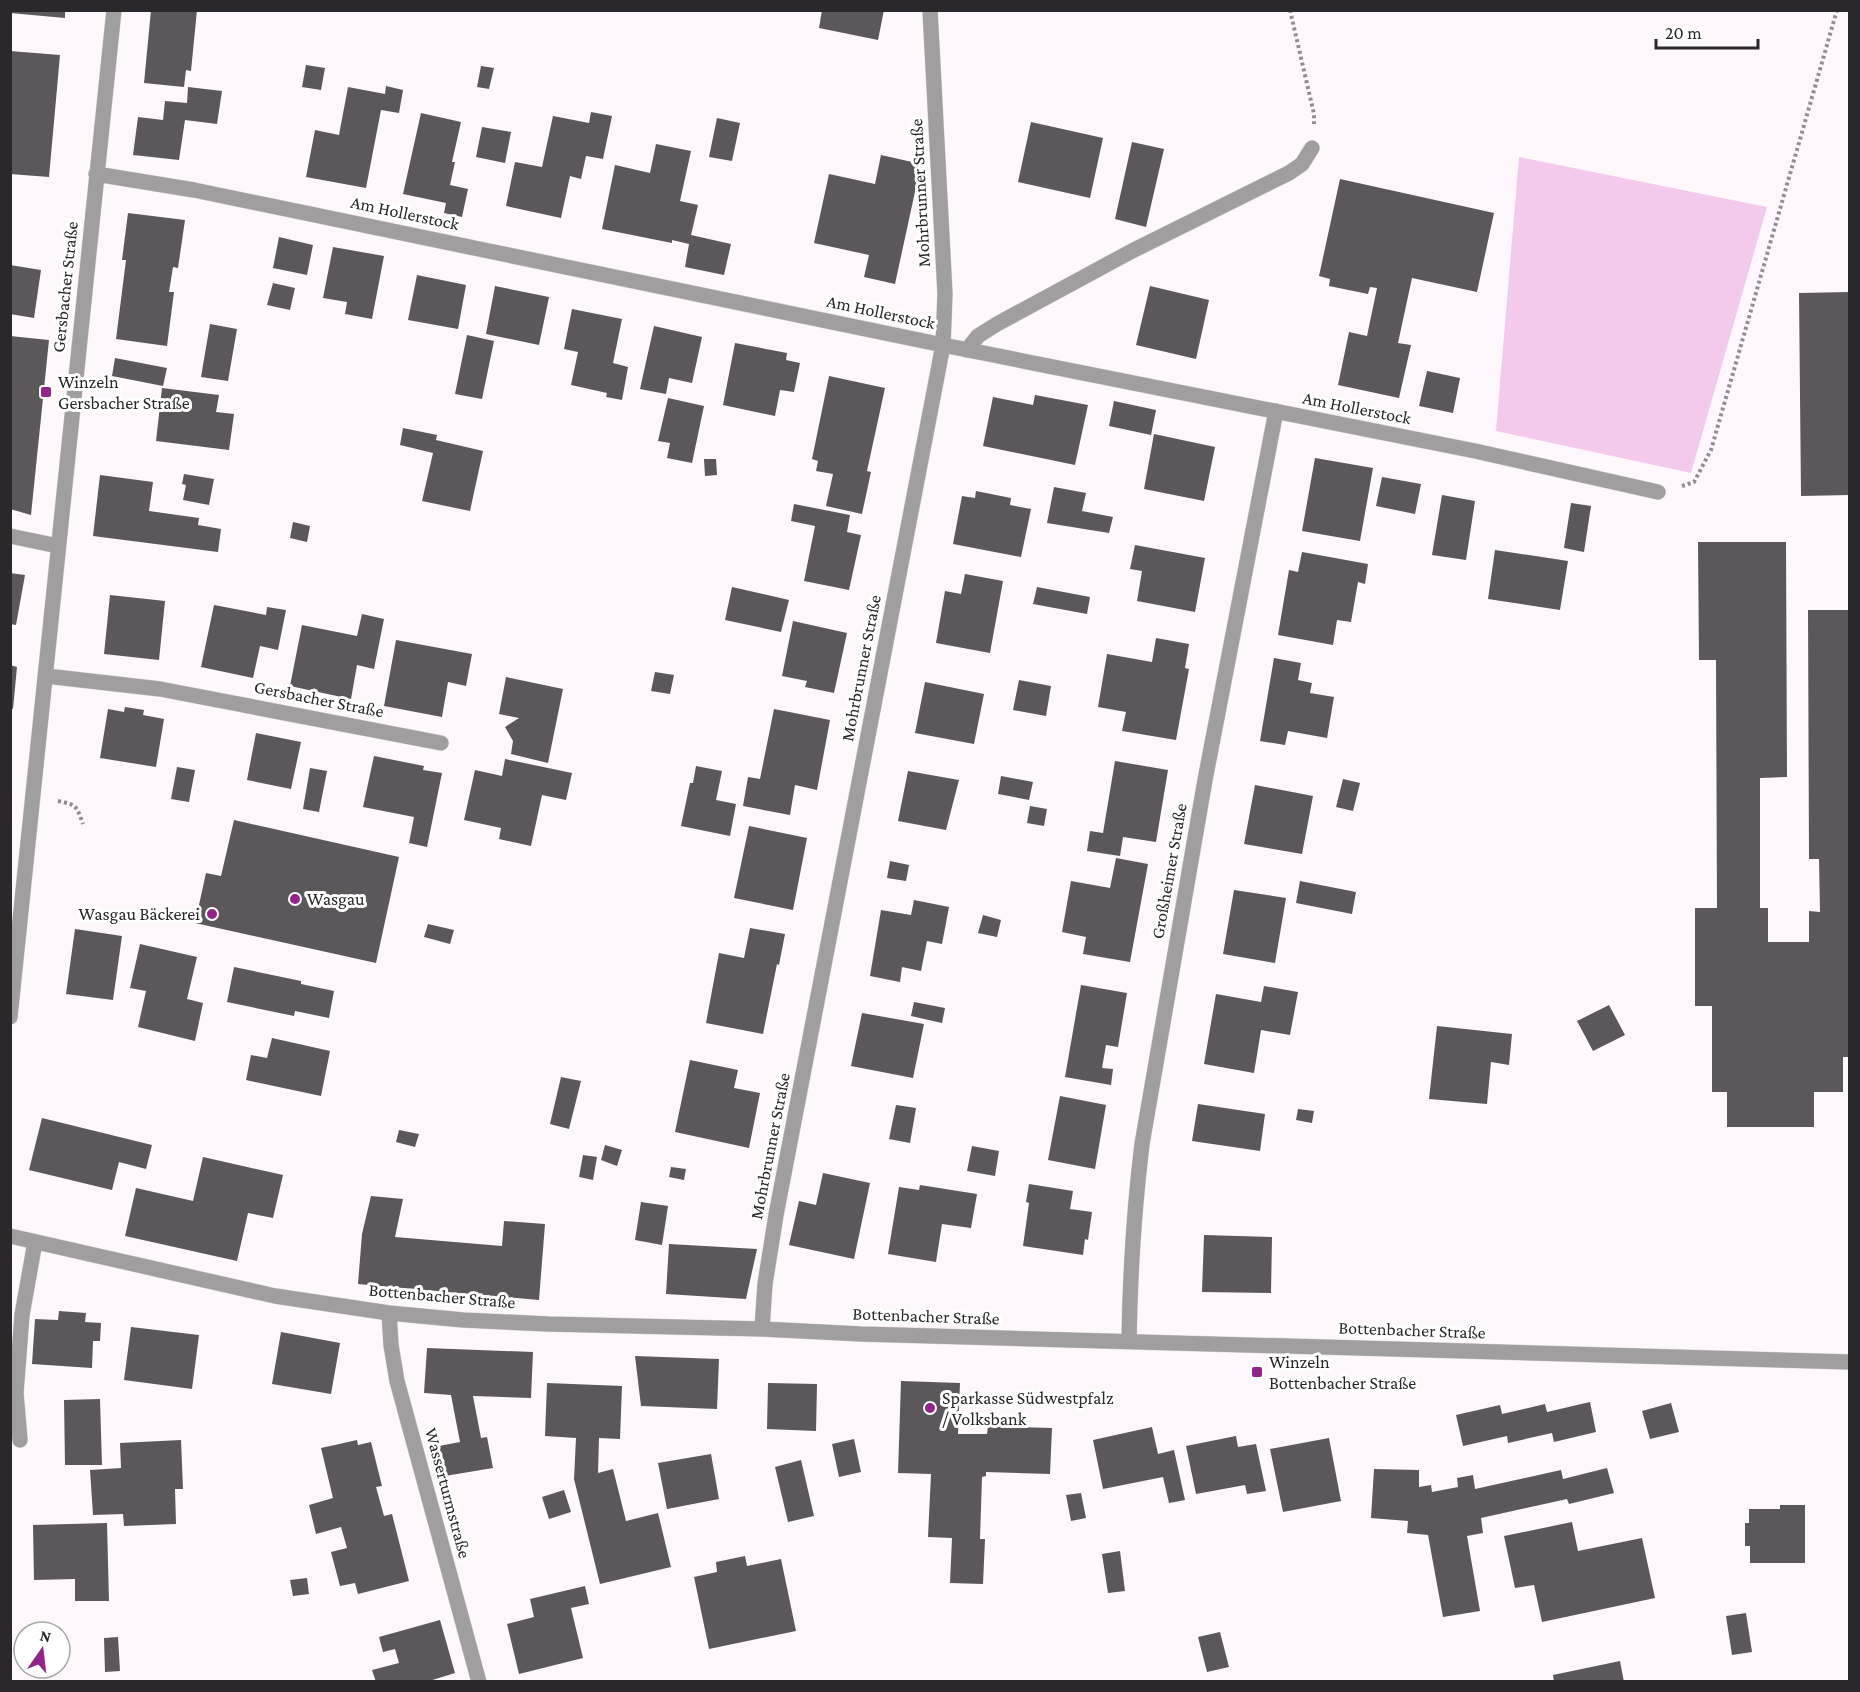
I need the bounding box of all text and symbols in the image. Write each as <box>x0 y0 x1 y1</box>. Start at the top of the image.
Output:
scale bar <box>1656 12 1758 50</box>
text: 20 m <box>1665 23 1702 43</box>
street label: Mohrbrunner Straße <box>906 118 934 268</box>
street label: Am Hollerstock <box>349 192 461 234</box>
street label: Gersbacher Straße <box>48 220 82 353</box>
street label: Am Hollerstock <box>825 291 937 333</box>
place label: Winzeln Gersbacher Straße <box>58 372 190 413</box>
marker: Winzeln Gersbacher Straße <box>39 385 53 399</box>
street label: Am Hollerstock <box>1301 388 1413 428</box>
street label: Mohrbrunner Straße <box>837 593 885 743</box>
street label: Gersbacher Straße <box>253 677 386 721</box>
street label: Großheimer Straße <box>1147 801 1191 940</box>
place label: Wasgau <box>307 889 365 909</box>
marker: Wasgau <box>288 892 302 906</box>
place label: Wasgau Bäckerei <box>78 904 200 924</box>
marker: Wasgau Bäckerei <box>205 907 219 921</box>
street label: Mohrbrunner Straße <box>746 1071 794 1221</box>
street label: Bottenbacher Straße <box>368 1280 516 1312</box>
street label: Bottenbacher Straße <box>852 1303 1000 1329</box>
street label: Bottenbacher Straße <box>1338 1317 1486 1343</box>
place label: Winzeln Bottenbacher Straße <box>1269 1352 1416 1393</box>
marker: Winzeln Bottenbacher Straße <box>1250 1365 1264 1379</box>
place label: Sparkasse Südwestpfalz / Volksbank <box>942 1388 1114 1429</box>
marker: Sparkasse Südwestpfalz / Volksbank <box>923 1401 937 1415</box>
street label: Wasserturmstraße <box>421 1426 475 1560</box>
north arrow <box>12 1620 72 1680</box>
text: N <box>38 1626 53 1646</box>

